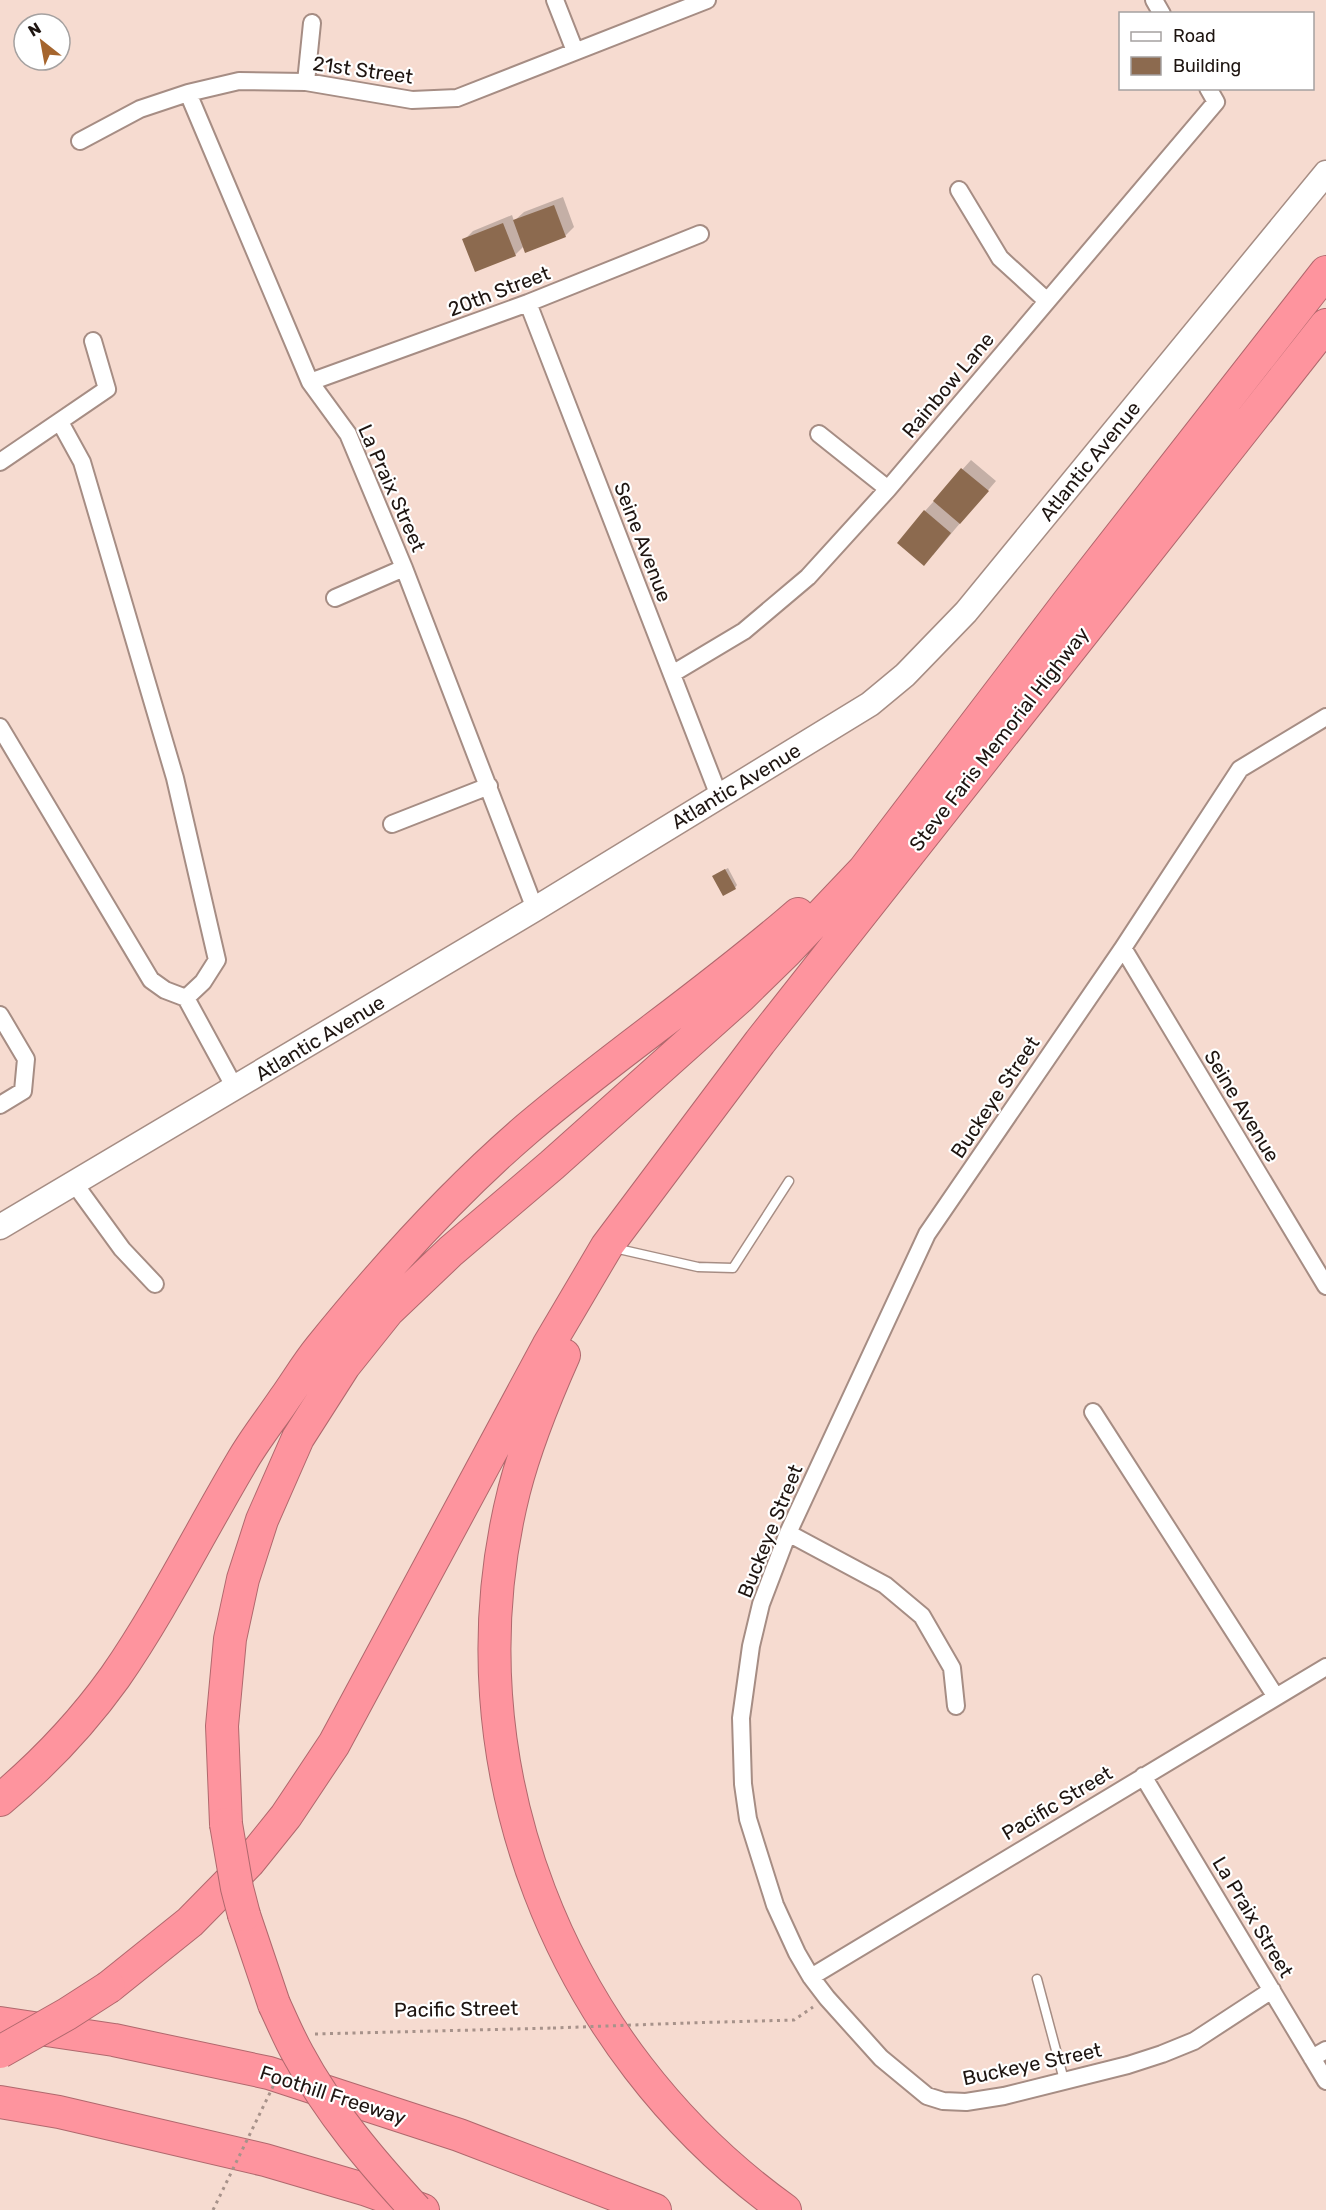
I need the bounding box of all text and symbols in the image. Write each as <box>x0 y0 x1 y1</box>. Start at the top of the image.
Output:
north arrow <box>12 12 72 72</box>
legend <box>1119 12 1314 90</box>
text: N <box>25 18 44 41</box>
text: Road <box>1173 25 1216 47</box>
street label: 21st Street <box>311 51 415 89</box>
text: Building <box>1173 55 1241 77</box>
street label: 20th Street <box>445 261 553 321</box>
street label: Rainbow Lane <box>897 327 999 443</box>
street label: Atlantic Avenue <box>1035 396 1145 526</box>
street label: La Praix Street <box>353 421 431 556</box>
street label: Seine Avenue <box>609 479 677 605</box>
street label: Steve Faris Memorial Highway <box>904 622 1094 856</box>
street label: Atlantic Avenue <box>667 738 805 834</box>
street label: Atlantic Avenue <box>251 990 389 1086</box>
street label: Buckeye Street <box>945 1031 1045 1162</box>
street label: Seine Avenue <box>1199 1046 1285 1166</box>
street label: Buckeye Street <box>732 1461 808 1601</box>
street label: Pacific Street <box>998 1761 1117 1845</box>
street label: La Praix Street <box>1207 1852 1299 1982</box>
street label: Pacific Street <box>394 1996 519 2022</box>
street label: Buckeye Street <box>960 2037 1104 2090</box>
street label: Foothill Freeway <box>257 2060 409 2130</box>

